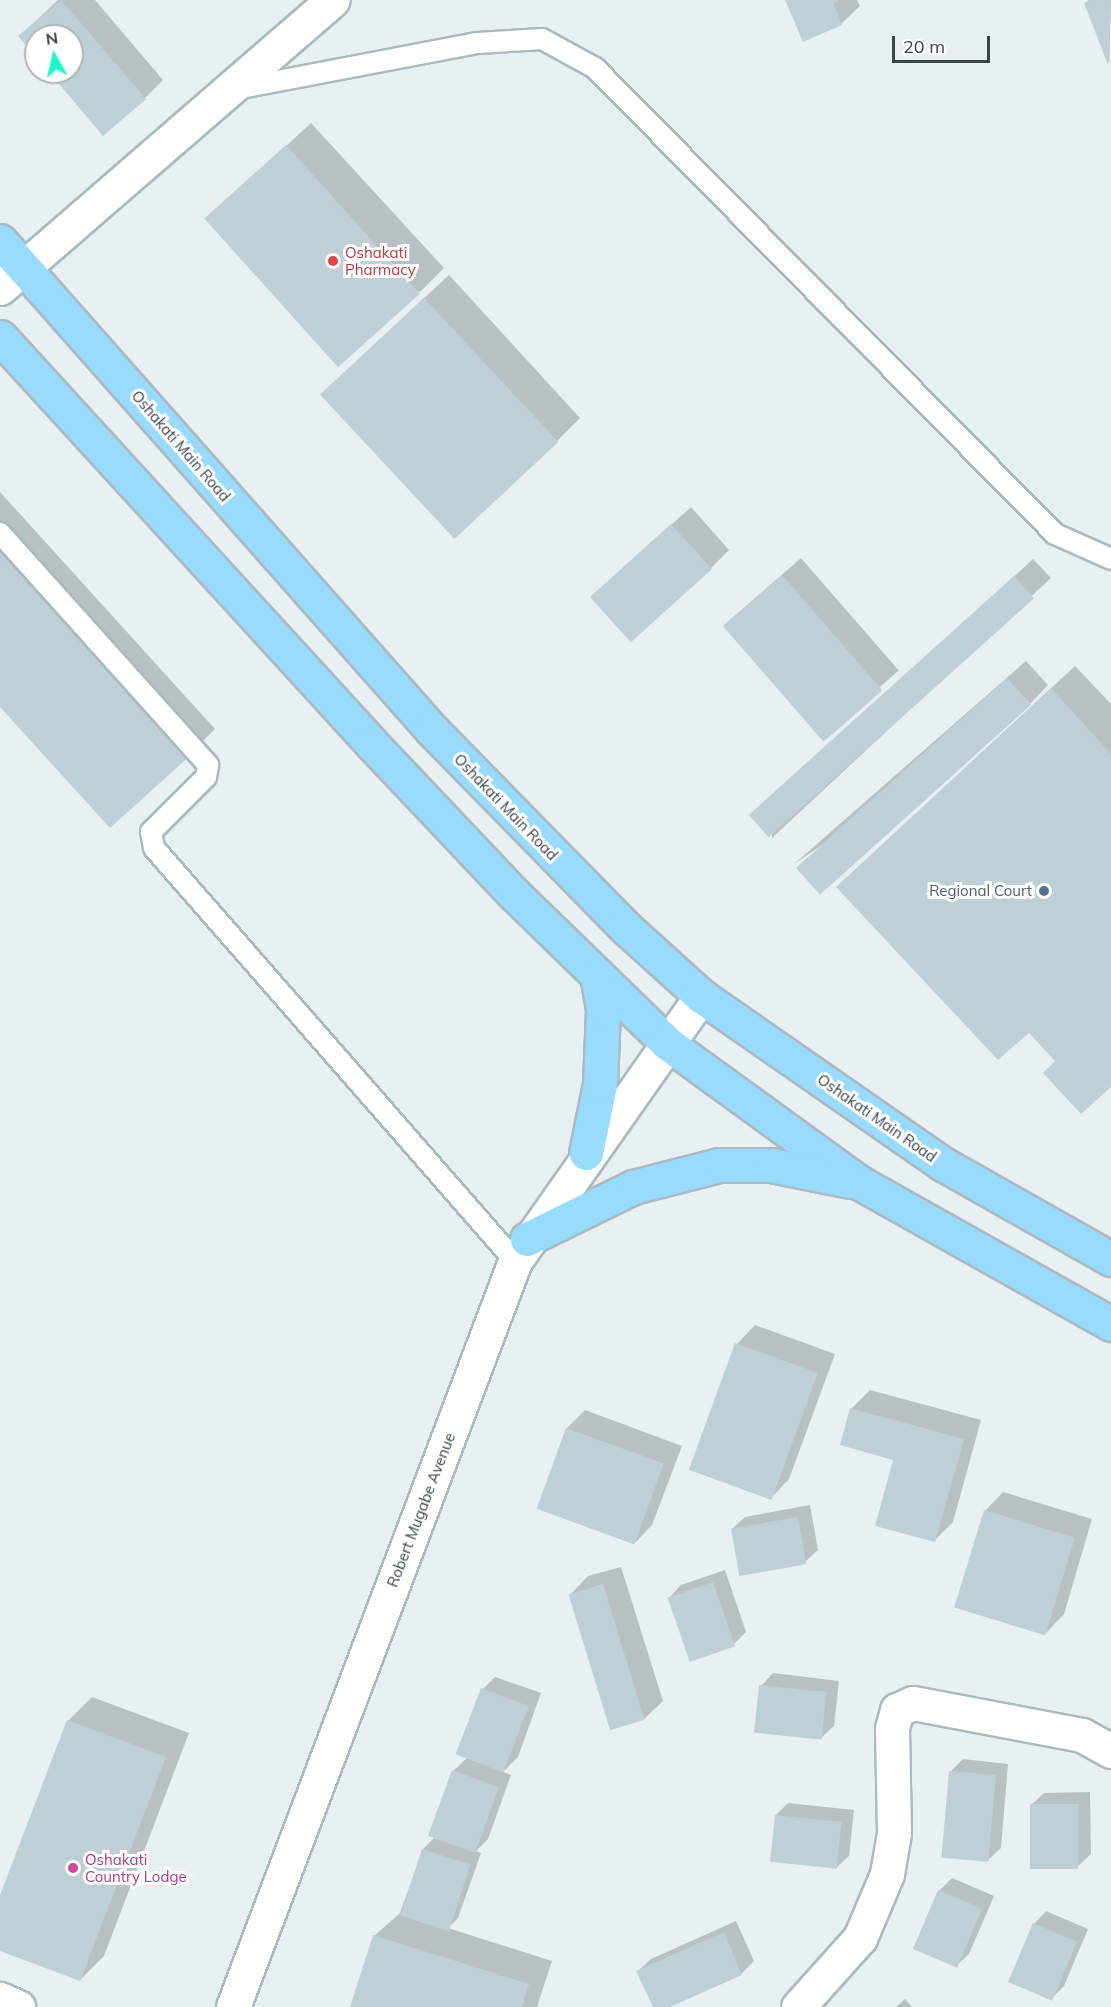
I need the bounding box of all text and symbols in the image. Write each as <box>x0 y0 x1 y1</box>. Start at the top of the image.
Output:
north arrow <box>24 24 84 84</box>
scale bar <box>895 24 992 62</box>
text: N <box>44 27 59 49</box>
text: 20 m <box>903 35 945 58</box>
place label: Oshakati Pharmacy <box>345 243 416 278</box>
marker: Oshakati Pharmacy <box>326 254 340 268</box>
street label: Oshakati Main Road <box>128 387 234 505</box>
street label: Oshakati Main Road <box>451 750 561 864</box>
place label: Regional Court <box>929 882 1032 900</box>
marker: Regional Court <box>1037 884 1051 898</box>
street label: Oshakati Main Road <box>814 1070 940 1166</box>
street label: Robert Mugabe Avenue <box>383 1430 459 1590</box>
place label: Oshakati Country Lodge <box>85 1850 187 1885</box>
marker: Oshakati Country Lodge <box>66 1861 80 1875</box>

